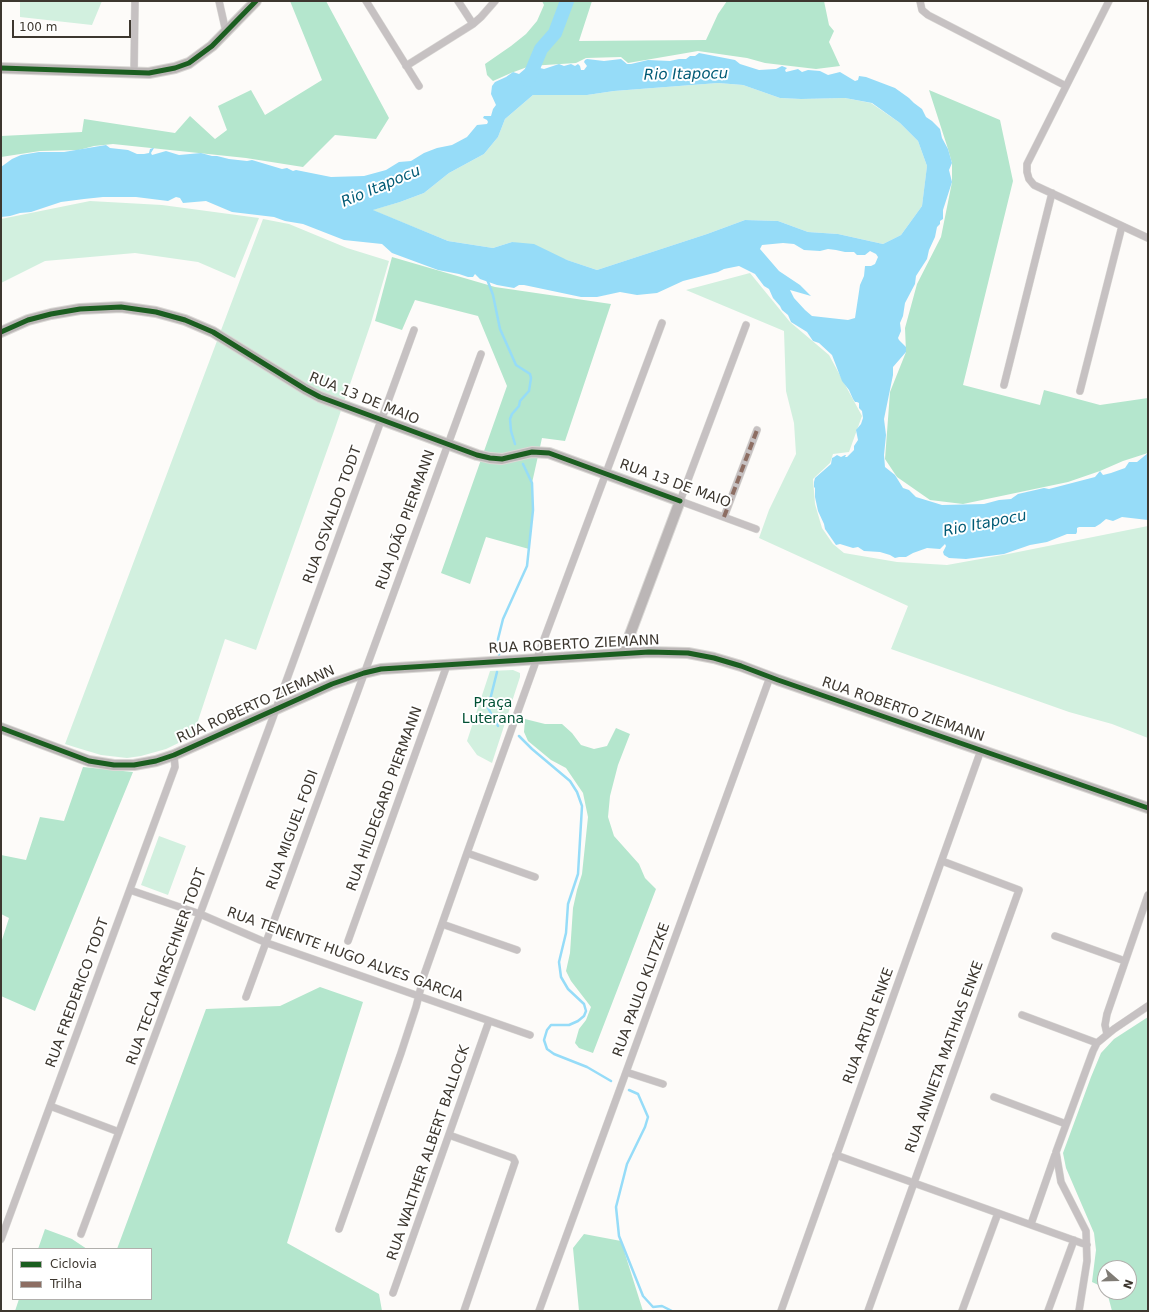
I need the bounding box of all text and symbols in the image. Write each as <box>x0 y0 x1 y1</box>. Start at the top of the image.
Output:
scale bar <box>14 12 133 38</box>
text: 100 m <box>19 20 57 34</box>
water label: Rio Itapocu <box>644 65 728 85</box>
water label: Rio Itapocu <box>339 162 423 212</box>
street label: RUA 13 DE MAIO <box>307 369 421 429</box>
street label: RUA OSVALDO TODT <box>300 444 366 586</box>
street label: RUA JOÃO PIERMANN <box>373 448 439 592</box>
street label: RUA 13 DE MAIO <box>617 456 733 512</box>
water label: Rio Itapocu <box>942 507 1028 541</box>
street label: RUA ROBERTO ZIEMANN <box>488 632 660 658</box>
street label: RUA ROBERTO ZIEMANN <box>174 663 338 747</box>
street label: RUA ROBERTO ZIEMANN <box>819 674 987 746</box>
park label: Praça Luterana <box>462 695 524 728</box>
street label: RUA HILDEGARD PIERMANN <box>344 704 426 894</box>
street label: RUA MIGUEL FODI <box>263 768 323 892</box>
street label: RUA TECLA KIRSCHNER TODT <box>124 866 210 1068</box>
street label: RUA TENENTE HUGO ALVES GARCIA <box>224 904 466 1006</box>
street label: RUA FREDERICO TODT <box>43 916 113 1070</box>
street label: RUA PAULO KLITZKE <box>610 921 674 1059</box>
street label: RUA ANNIETA MATHIAS ENKE <box>902 959 988 1155</box>
street label: RUA ARTUR ENKE <box>840 966 898 1086</box>
street label: RUA WALTHER ALBERT BALLOCK <box>384 1043 474 1263</box>
legend <box>12 1248 152 1300</box>
text: Ciclovia <box>50 1257 97 1271</box>
north arrow <box>1097 1260 1137 1300</box>
text: Trilha <box>50 1277 82 1291</box>
text: N <box>1120 1277 1135 1290</box>

